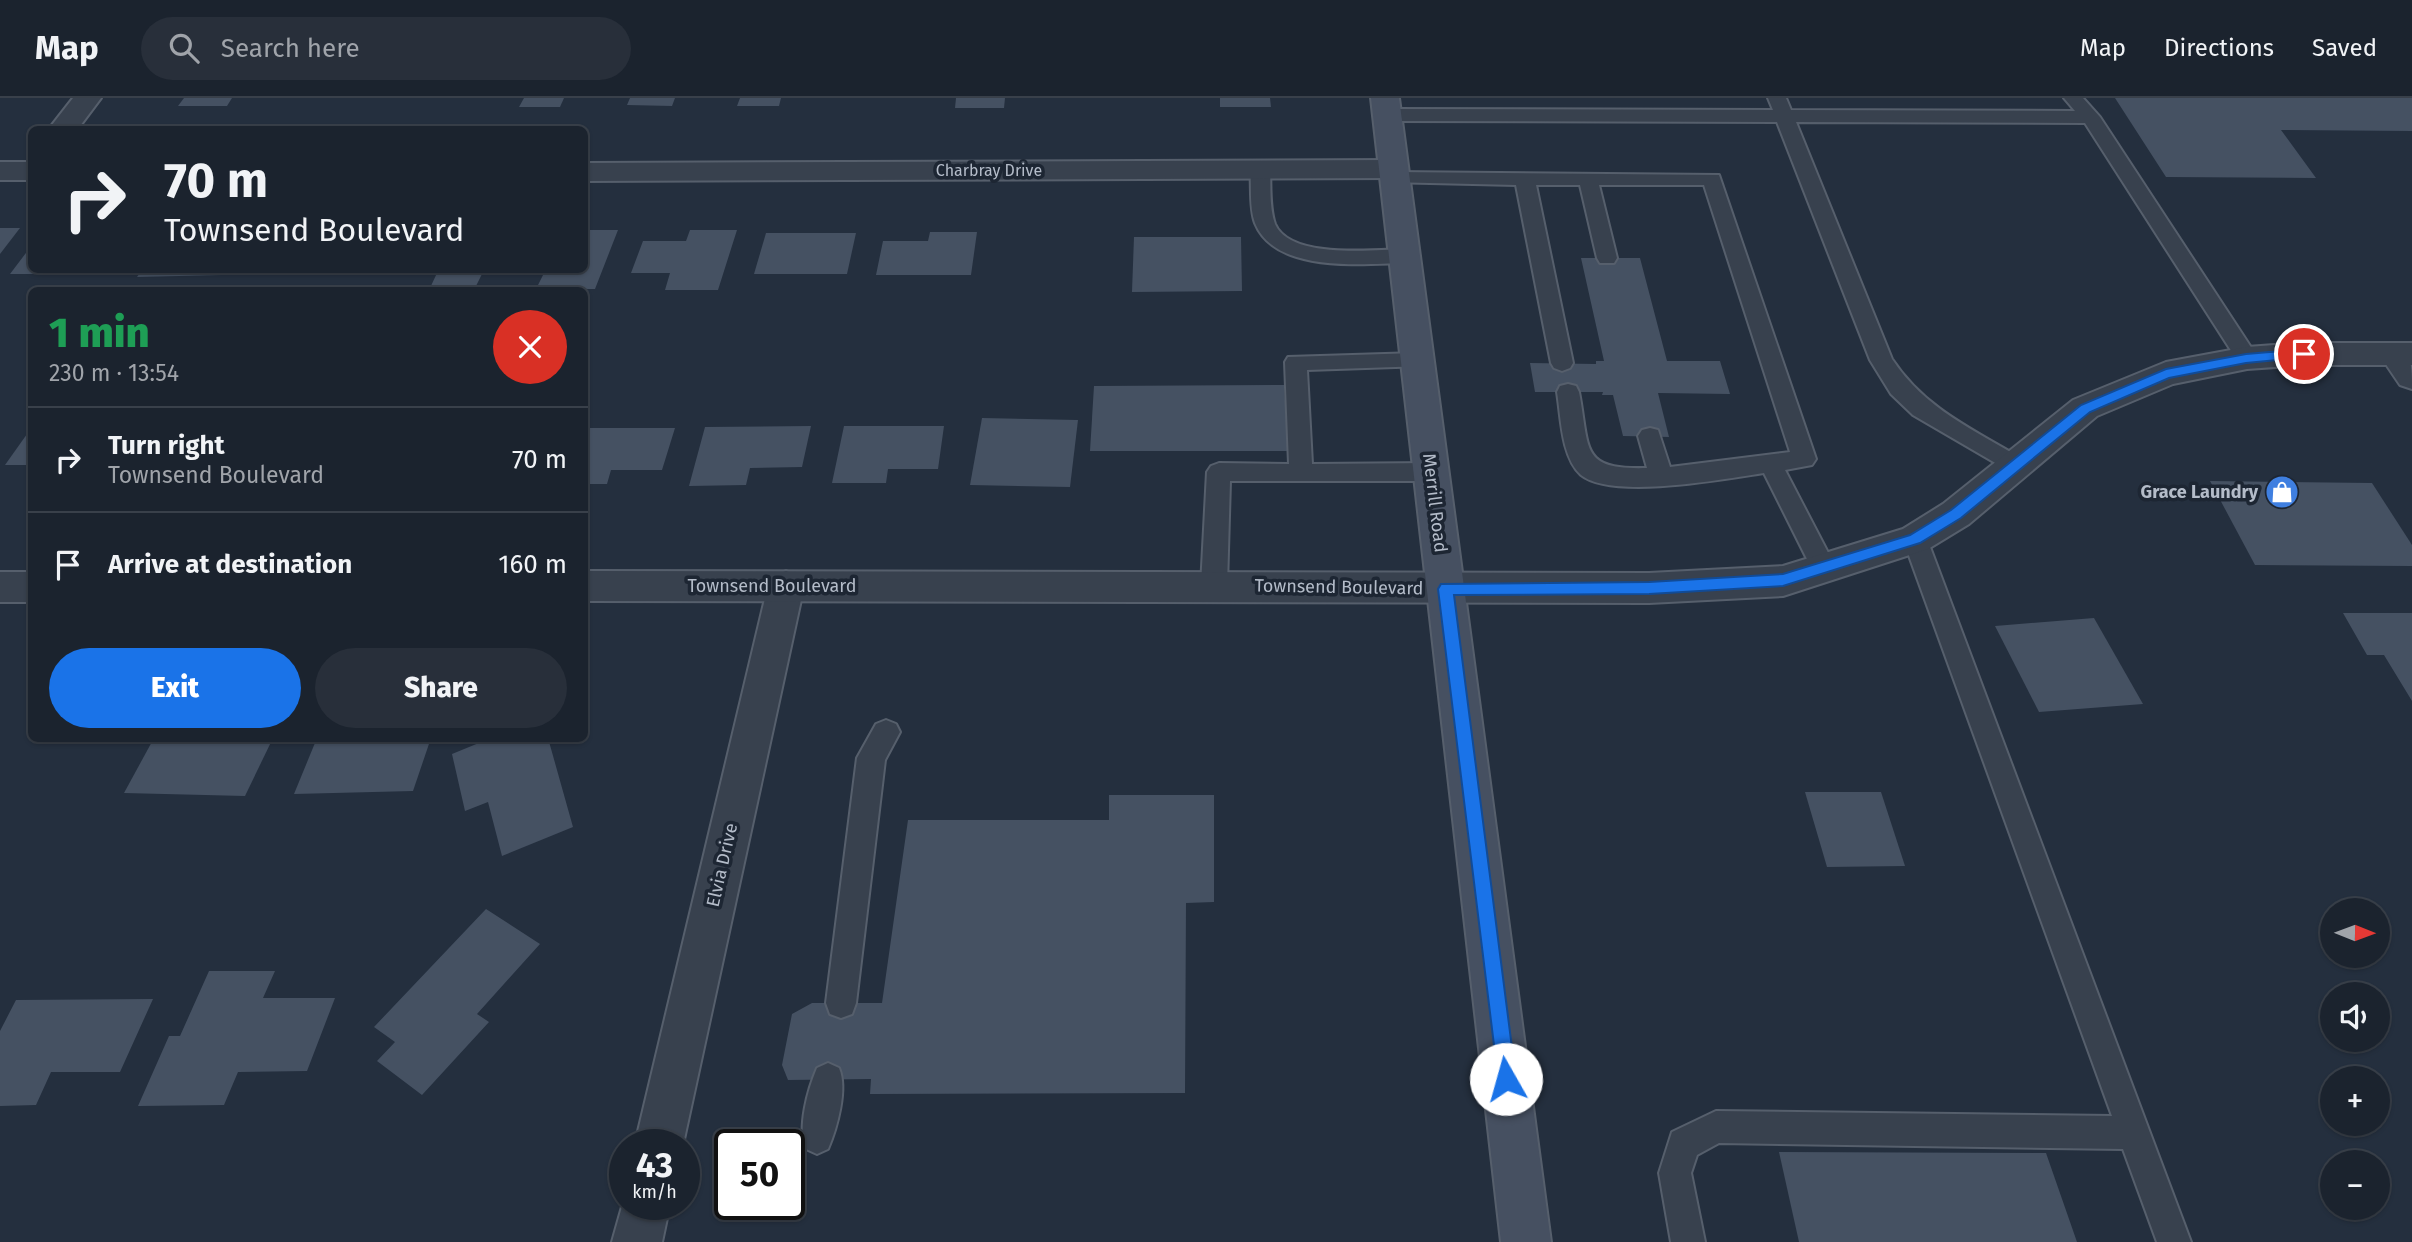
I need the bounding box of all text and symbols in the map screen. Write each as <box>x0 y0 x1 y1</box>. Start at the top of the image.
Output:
search box <box>141 17 631 80</box>
text: Map <box>35 28 99 68</box>
icon: search <box>165 29 203 67</box>
text: Search here <box>221 33 360 64</box>
text: Map <box>2080 34 2126 62</box>
text: Directions <box>2164 34 2274 62</box>
text: Saved <box>2312 34 2377 62</box>
text: 70 m <box>164 151 268 210</box>
icon: right <box>49 154 140 245</box>
street label: Charbray Drive <box>936 161 1042 180</box>
text: Townsend Boulevard <box>164 211 464 249</box>
text: 1 min <box>49 308 150 358</box>
button: close <box>493 310 567 384</box>
pin <box>2274 324 2334 384</box>
icon: arrive <box>2285 335 2323 373</box>
text: 230 m · 13:54 <box>49 359 179 387</box>
text: Turn right <box>108 430 225 461</box>
icon: right <box>49 441 87 479</box>
text: 70 m <box>512 444 567 475</box>
street label: Merrill Road <box>1418 452 1452 554</box>
text: Townsend Boulevard <box>108 461 324 489</box>
shop icon: Grace Laundry <box>2263 473 2301 511</box>
place label: Grace Laundry <box>2141 481 2259 503</box>
icon: arrive <box>49 546 87 584</box>
text: Arrive at destination <box>108 549 352 580</box>
text: 160 m <box>498 549 567 580</box>
street label: Townsend Boulevard <box>688 575 856 597</box>
street label: Townsend Boulevard <box>1254 575 1424 599</box>
button: Exit <box>49 648 301 728</box>
button: Share <box>315 648 567 728</box>
street label: Elvia Drive <box>702 821 742 909</box>
north arrow <box>2320 898 2390 968</box>
map controls <box>2320 898 2390 1220</box>
button: sound <box>2320 982 2390 1052</box>
position arrow <box>1469 1042 1543 1116</box>
button: + <box>2320 1066 2390 1136</box>
speed limit sign: 50 <box>714 1129 805 1220</box>
text: 43 <box>636 1144 673 1186</box>
button: − <box>2320 1150 2390 1220</box>
text: km/h <box>632 1181 677 1203</box>

